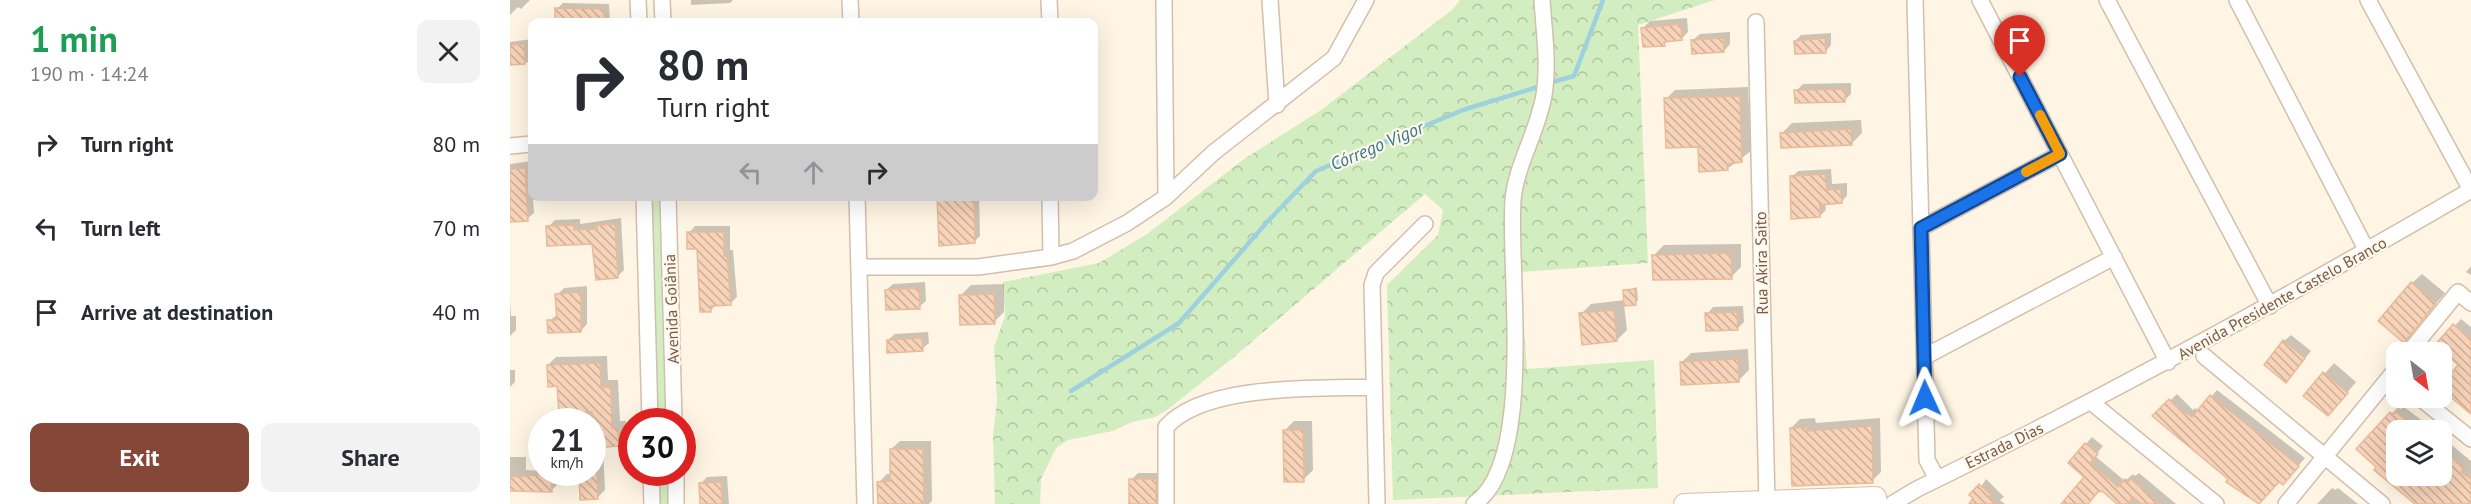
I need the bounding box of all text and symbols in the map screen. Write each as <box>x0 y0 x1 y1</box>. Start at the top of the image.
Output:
text: 1 min <box>30 15 118 62</box>
pin <box>1994 15 2045 77</box>
button: close <box>417 20 480 83</box>
icon: arrive <box>2003 24 2036 57</box>
text: 80 m <box>657 37 749 92</box>
icon: right <box>558 42 636 120</box>
text: 190 m · 14:24 <box>30 61 148 87</box>
text: Turn right <box>657 90 770 124</box>
water label: Córrego Vigor <box>1327 115 1428 175</box>
icon: right <box>30 128 63 161</box>
text: Turn right <box>81 130 173 158</box>
text: 80 m <box>432 130 480 158</box>
icon: left <box>734 156 767 189</box>
icon: ahead <box>797 156 830 189</box>
icon: right <box>860 156 893 189</box>
street label: Rua Akira Saito <box>1750 211 1772 315</box>
icon: left <box>30 212 63 245</box>
text: Turn left <box>81 214 161 242</box>
text: 70 m <box>432 214 480 242</box>
street label: Avenida Presidente Castelo Branco <box>2174 232 2390 364</box>
street label: Avenida Goiânia <box>659 254 683 364</box>
icon: arrive <box>30 296 63 329</box>
text: Arrive at destination <box>81 298 273 326</box>
text: 40 m <box>432 298 480 326</box>
north arrow <box>2386 342 2452 408</box>
map controls <box>2386 342 2452 486</box>
position arrow <box>1893 366 1957 430</box>
speed limit sign: 30 <box>618 408 696 486</box>
street label: Estrada Dias <box>1962 417 2047 472</box>
text: 21 <box>550 420 584 459</box>
button: layers <box>2386 420 2452 486</box>
button: Exit <box>30 423 249 492</box>
button: Share <box>261 423 480 492</box>
text: km/h <box>551 453 583 472</box>

